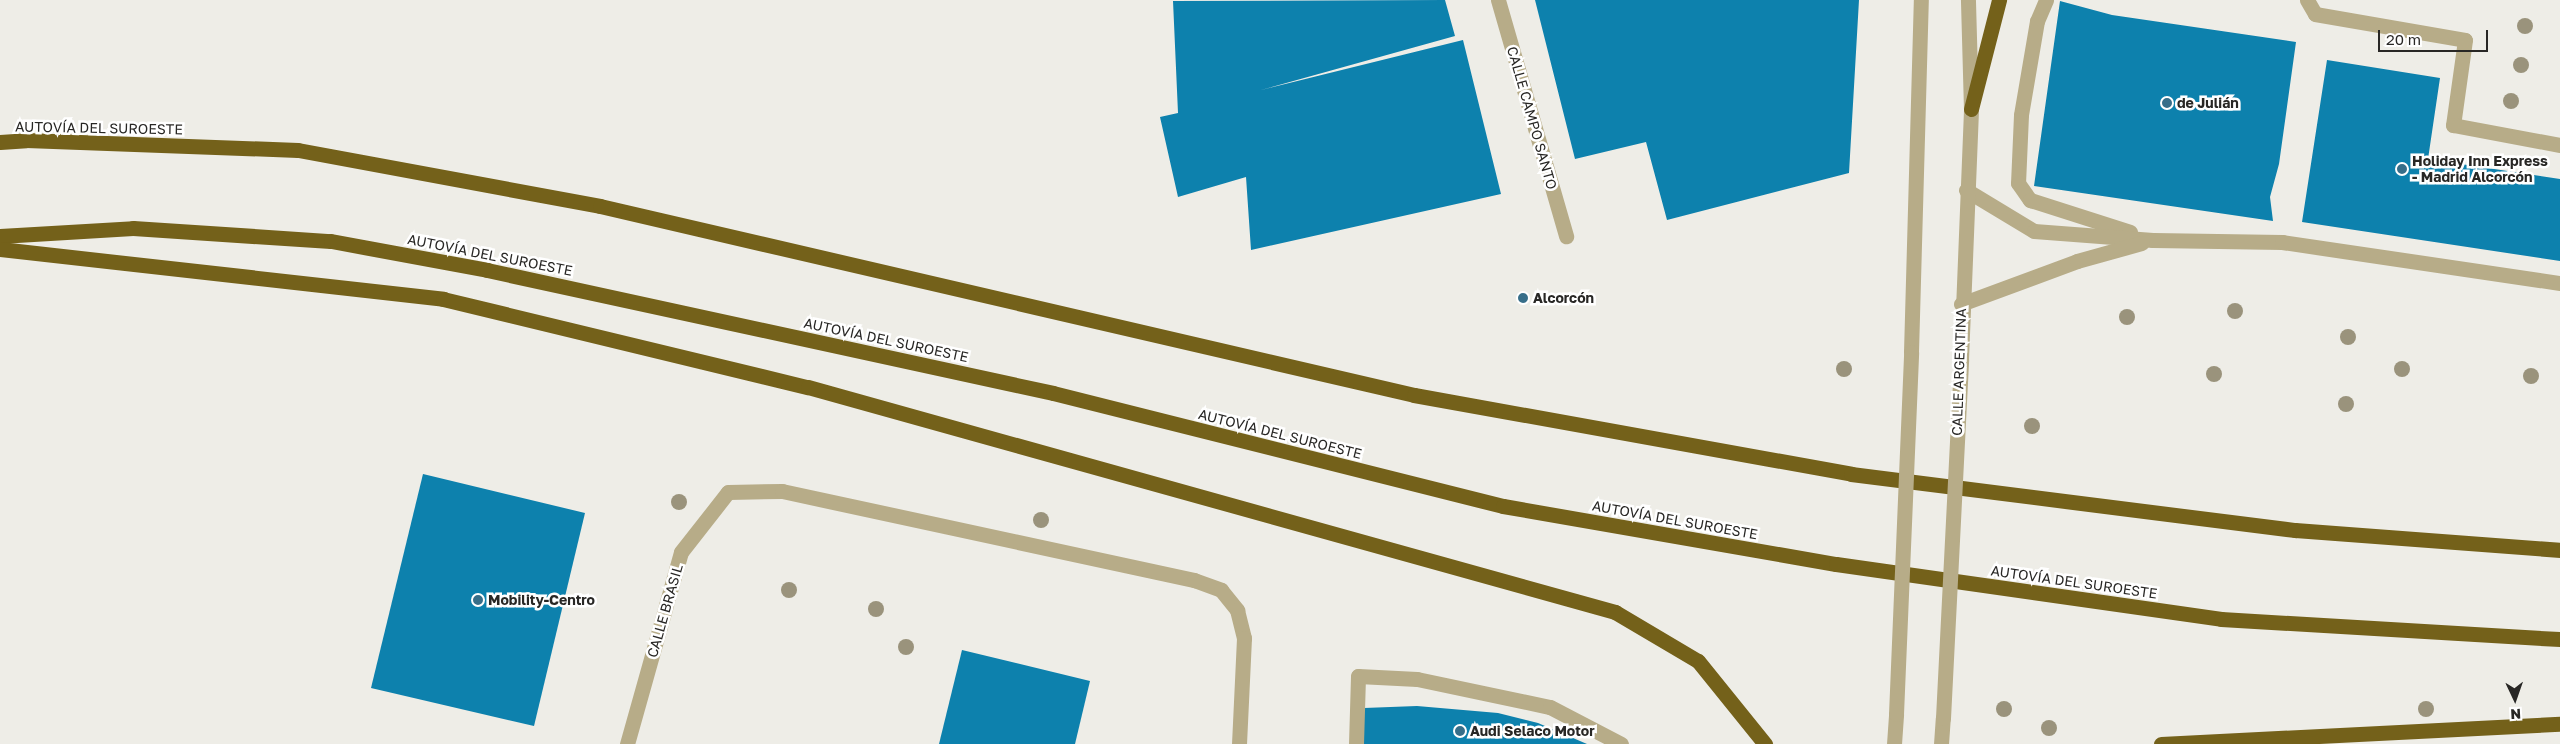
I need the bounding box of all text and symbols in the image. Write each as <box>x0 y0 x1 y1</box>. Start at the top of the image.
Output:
scale bar <box>2380 20 2490 52</box>
text: 20 m <box>2386 30 2421 48</box>
street label: CALLE CAMPO SANTO <box>1504 45 1560 191</box>
place label: de Julián <box>2177 95 2239 111</box>
marker: de Julián <box>2161 97 2173 109</box>
street label: AUTOVÍA DEL SUROESTE <box>15 118 183 138</box>
place label: Holiday Inn Express - Madrid Alcorcón <box>2412 153 2548 186</box>
marker: Holiday Inn Express - Madrid Alcorcón <box>2396 163 2408 175</box>
street label: AUTOVÍA DEL SUROESTE <box>406 231 574 279</box>
place label: Alcorcón <box>1533 290 1594 306</box>
marker: Alcorcón <box>1517 292 1529 304</box>
street label: CALLE ARGENTINA <box>1948 308 1970 436</box>
street label: AUTOVÍA DEL SUROESTE <box>802 314 970 366</box>
street label: AUTOVÍA DEL SUROESTE <box>1197 406 1363 462</box>
street label: AUTOVÍA DEL SUROESTE <box>1591 497 1759 543</box>
street label: CALLE BRASIL <box>644 562 686 660</box>
street label: AUTOVÍA DEL SUROESTE <box>1990 562 2158 602</box>
place label: Mobility-Centro <box>488 592 595 608</box>
marker: Mobility-Centro <box>472 594 484 606</box>
north arrow <box>2490 674 2540 724</box>
text: N <box>2510 706 2522 723</box>
place label: Audi Selaco Motor <box>1470 723 1595 739</box>
marker: Audi Selaco Motor <box>1454 725 1466 737</box>

